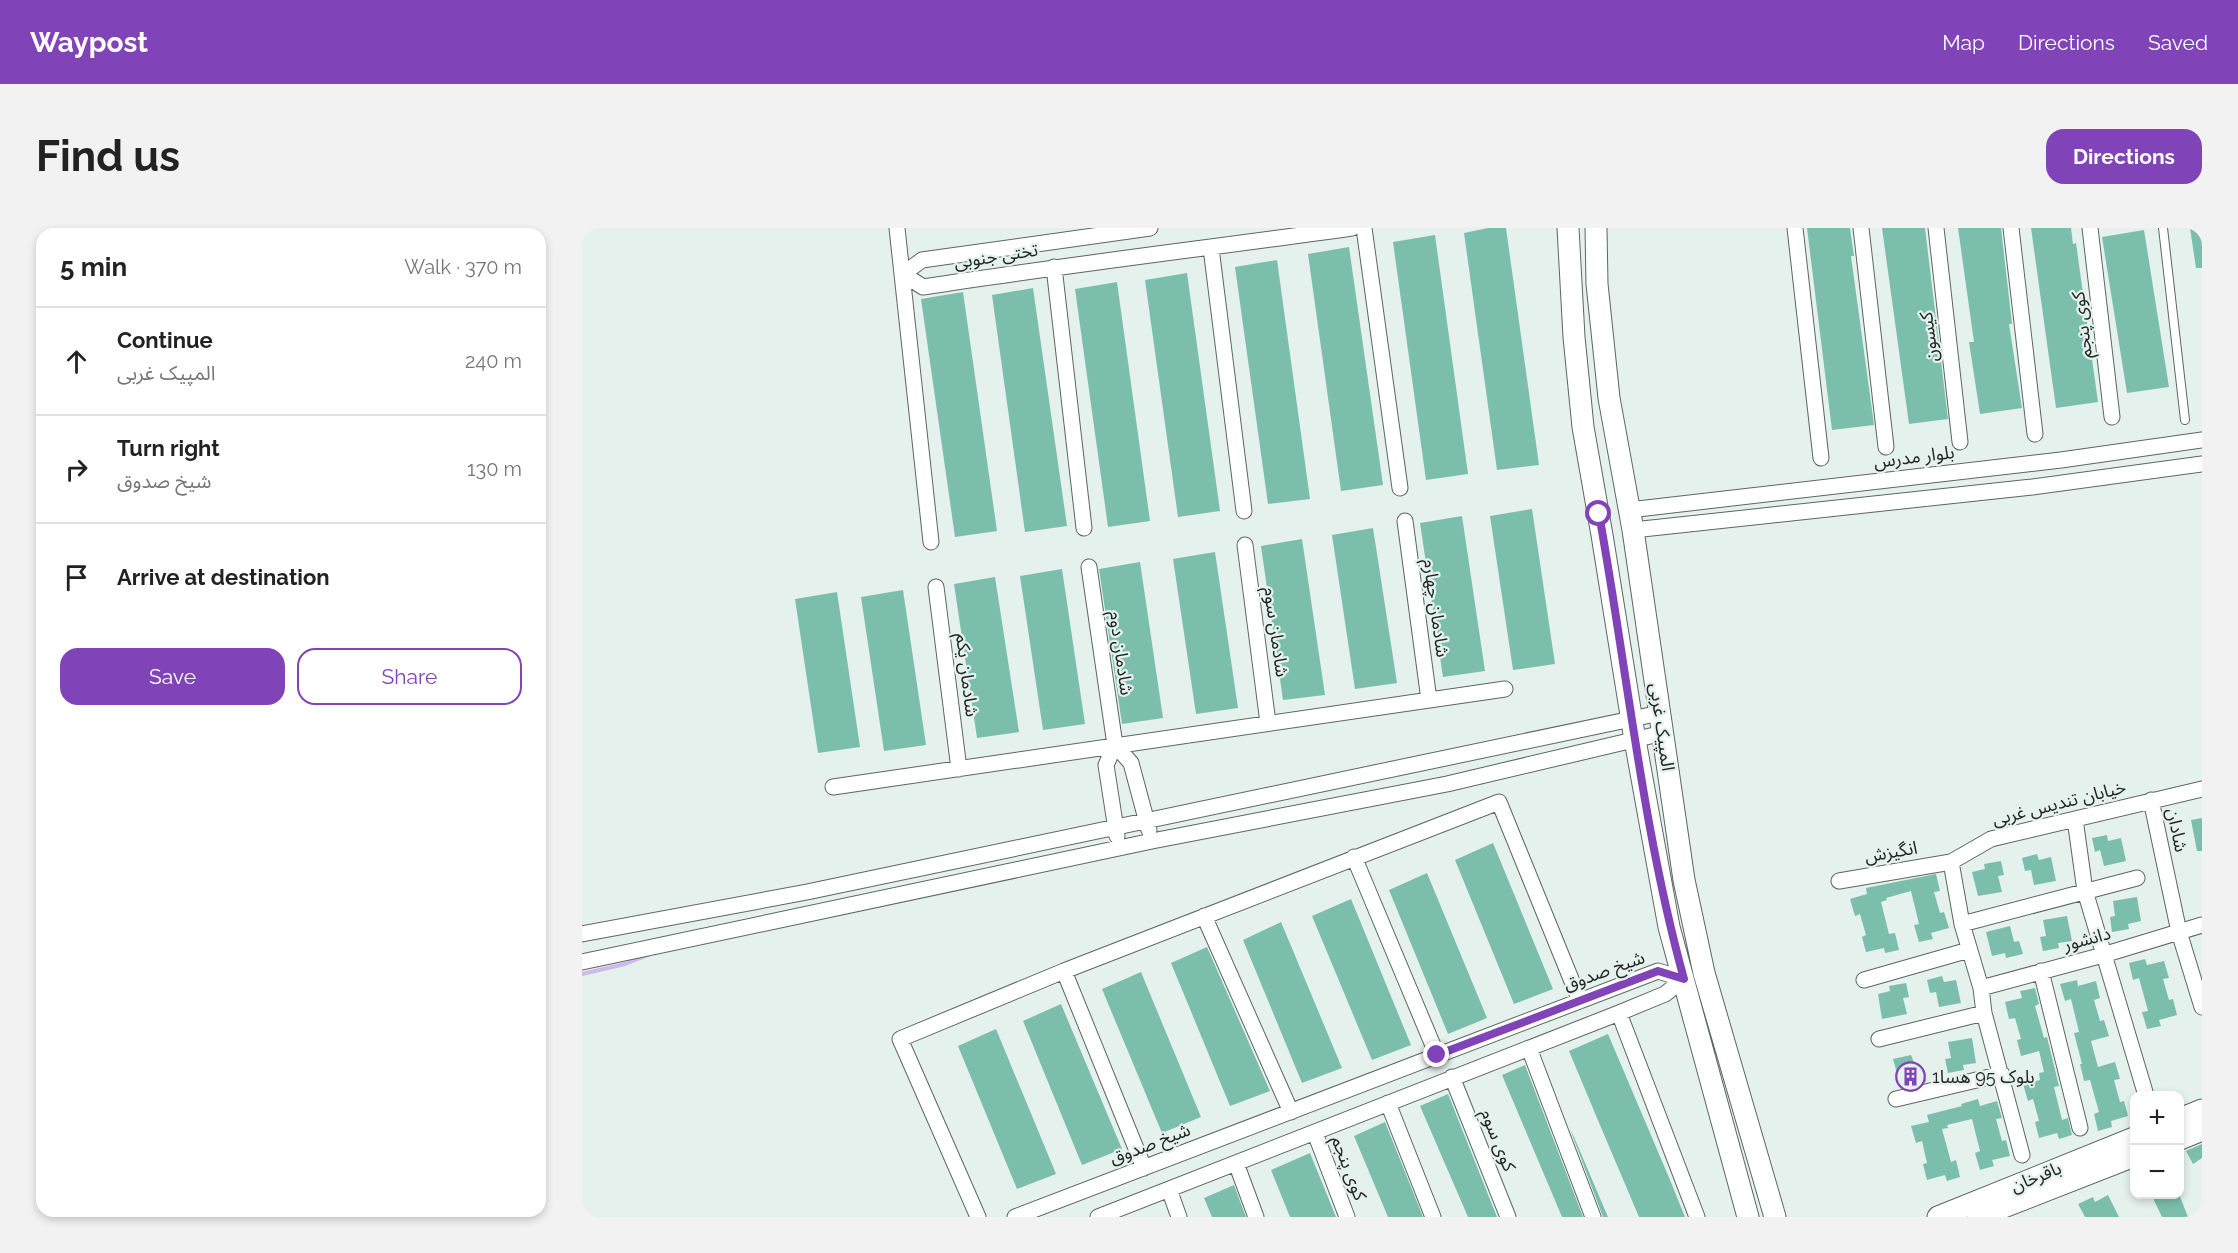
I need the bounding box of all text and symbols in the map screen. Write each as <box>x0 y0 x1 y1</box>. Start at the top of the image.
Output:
text: Waypost <box>30 26 148 59</box>
text: Map <box>1942 30 1985 55</box>
text: Directions <box>2018 30 2115 55</box>
text: Saved <box>2148 30 2208 55</box>
button: Directions <box>2046 129 2202 184</box>
text: Find us <box>36 132 180 181</box>
street label: تختی جنوبی <box>952 239 1040 273</box>
text: 5 min <box>60 252 127 282</box>
text: Walk · 370 m <box>404 255 522 279</box>
street label: کوی پنجم <box>2067 289 2099 360</box>
street label: کیسون <box>1915 310 1943 363</box>
text: Continue <box>117 327 213 353</box>
icon: ahead <box>60 345 93 378</box>
text: 240 m <box>465 349 522 373</box>
text: المپیک غربی <box>117 361 216 385</box>
text: Turn right <box>117 435 220 461</box>
street label: بلوار مدرس <box>1872 441 1956 473</box>
icon: right <box>60 453 93 486</box>
text: 130 m <box>467 457 522 481</box>
text: شیخ صدوق <box>117 469 211 493</box>
route start <box>1585 500 1611 526</box>
street label: شادمان چهارم <box>1415 557 1454 659</box>
icon: arrive <box>60 561 93 594</box>
text: Arrive at destination <box>117 564 330 590</box>
street label: شادمان سوم <box>1256 585 1293 679</box>
street label: شادمان دوم <box>1101 609 1138 697</box>
street label: شادمان یکم <box>949 632 983 718</box>
button: Save <box>60 648 285 705</box>
button: Share <box>297 648 522 705</box>
street label: المپیک غربی <box>1645 682 1679 772</box>
street label: خیابان تندیس غربی <box>1990 776 2128 830</box>
street label: شادان <box>2162 806 2192 854</box>
street label: انگیزش <box>1863 837 1919 867</box>
street label: دانشور <box>2060 922 2113 956</box>
street label: شیخ صدوق <box>1560 946 1648 998</box>
route end <box>1423 1041 1449 1067</box>
building icon: بلوک 95 هسا1 <box>1895 1061 1927 1093</box>
place label: بلوک 95 هسا1 <box>1932 1066 2035 1088</box>
map controls <box>2130 1091 2184 1199</box>
button: + <box>2130 1091 2184 1145</box>
street label: کوی سوم <box>1473 1106 1521 1176</box>
street label: شیخ صدوق <box>1106 1119 1194 1171</box>
street label: کوی پنجم <box>1325 1133 1372 1205</box>
button: − <box>2130 1145 2184 1199</box>
street label: باقرخان <box>2007 1157 2065 1197</box>

